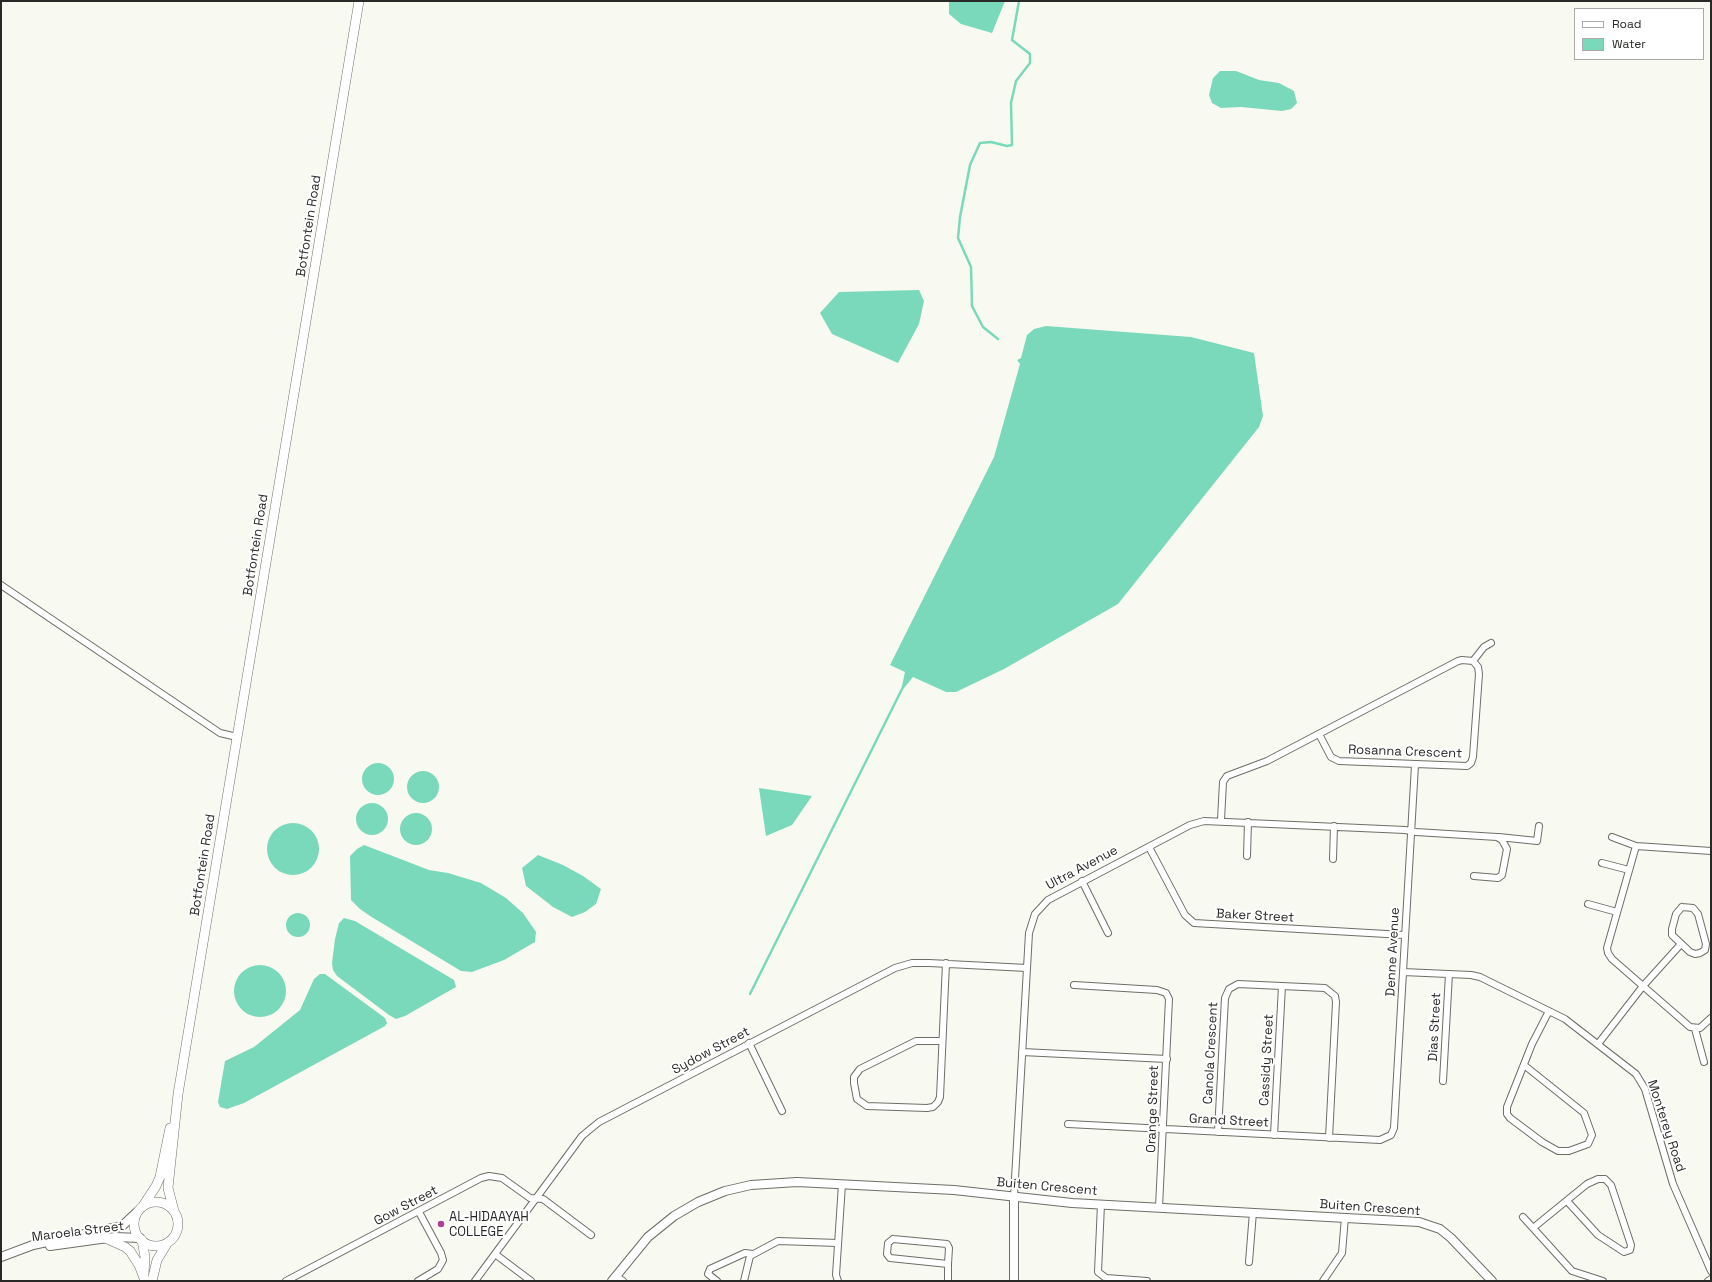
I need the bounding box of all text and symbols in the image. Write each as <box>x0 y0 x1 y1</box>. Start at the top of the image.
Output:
legend <box>1574 8 1704 60</box>
text: Road <box>1612 16 1641 32</box>
text: Water <box>1612 36 1646 52</box>
street label: Botfontein Road <box>293 174 325 278</box>
street label: Botfontein Road <box>240 493 272 597</box>
street label: Rosanna Crescent <box>1348 742 1462 762</box>
street label: Botfontein Road <box>187 813 219 917</box>
street label: Ultra Avenue <box>1043 843 1121 893</box>
street label: Baker Street <box>1215 906 1295 926</box>
street label: Denne Avenue <box>1383 907 1403 997</box>
street label: Dias Street <box>1425 992 1445 1062</box>
street label: Canola Crescent <box>1201 1001 1221 1105</box>
street label: Cassidy Street <box>1257 1014 1277 1106</box>
street label: Sydow Street <box>670 1024 752 1078</box>
street label: Orange Street <box>1144 1065 1162 1153</box>
street label: Monterey Road <box>1644 1078 1688 1174</box>
street label: Grand Street <box>1189 1111 1269 1131</box>
street label: Buiten Crescent <box>996 1175 1098 1199</box>
street label: Gow Street <box>371 1183 441 1229</box>
street label: Buiten Crescent <box>1319 1197 1421 1219</box>
place label: AL-HIDAAYAH COLLEGE <box>449 1209 529 1240</box>
street label: Maroela Street <box>31 1219 125 1245</box>
marker: AL-HIDAAYAH COLLEGE <box>436 1219 446 1229</box>

